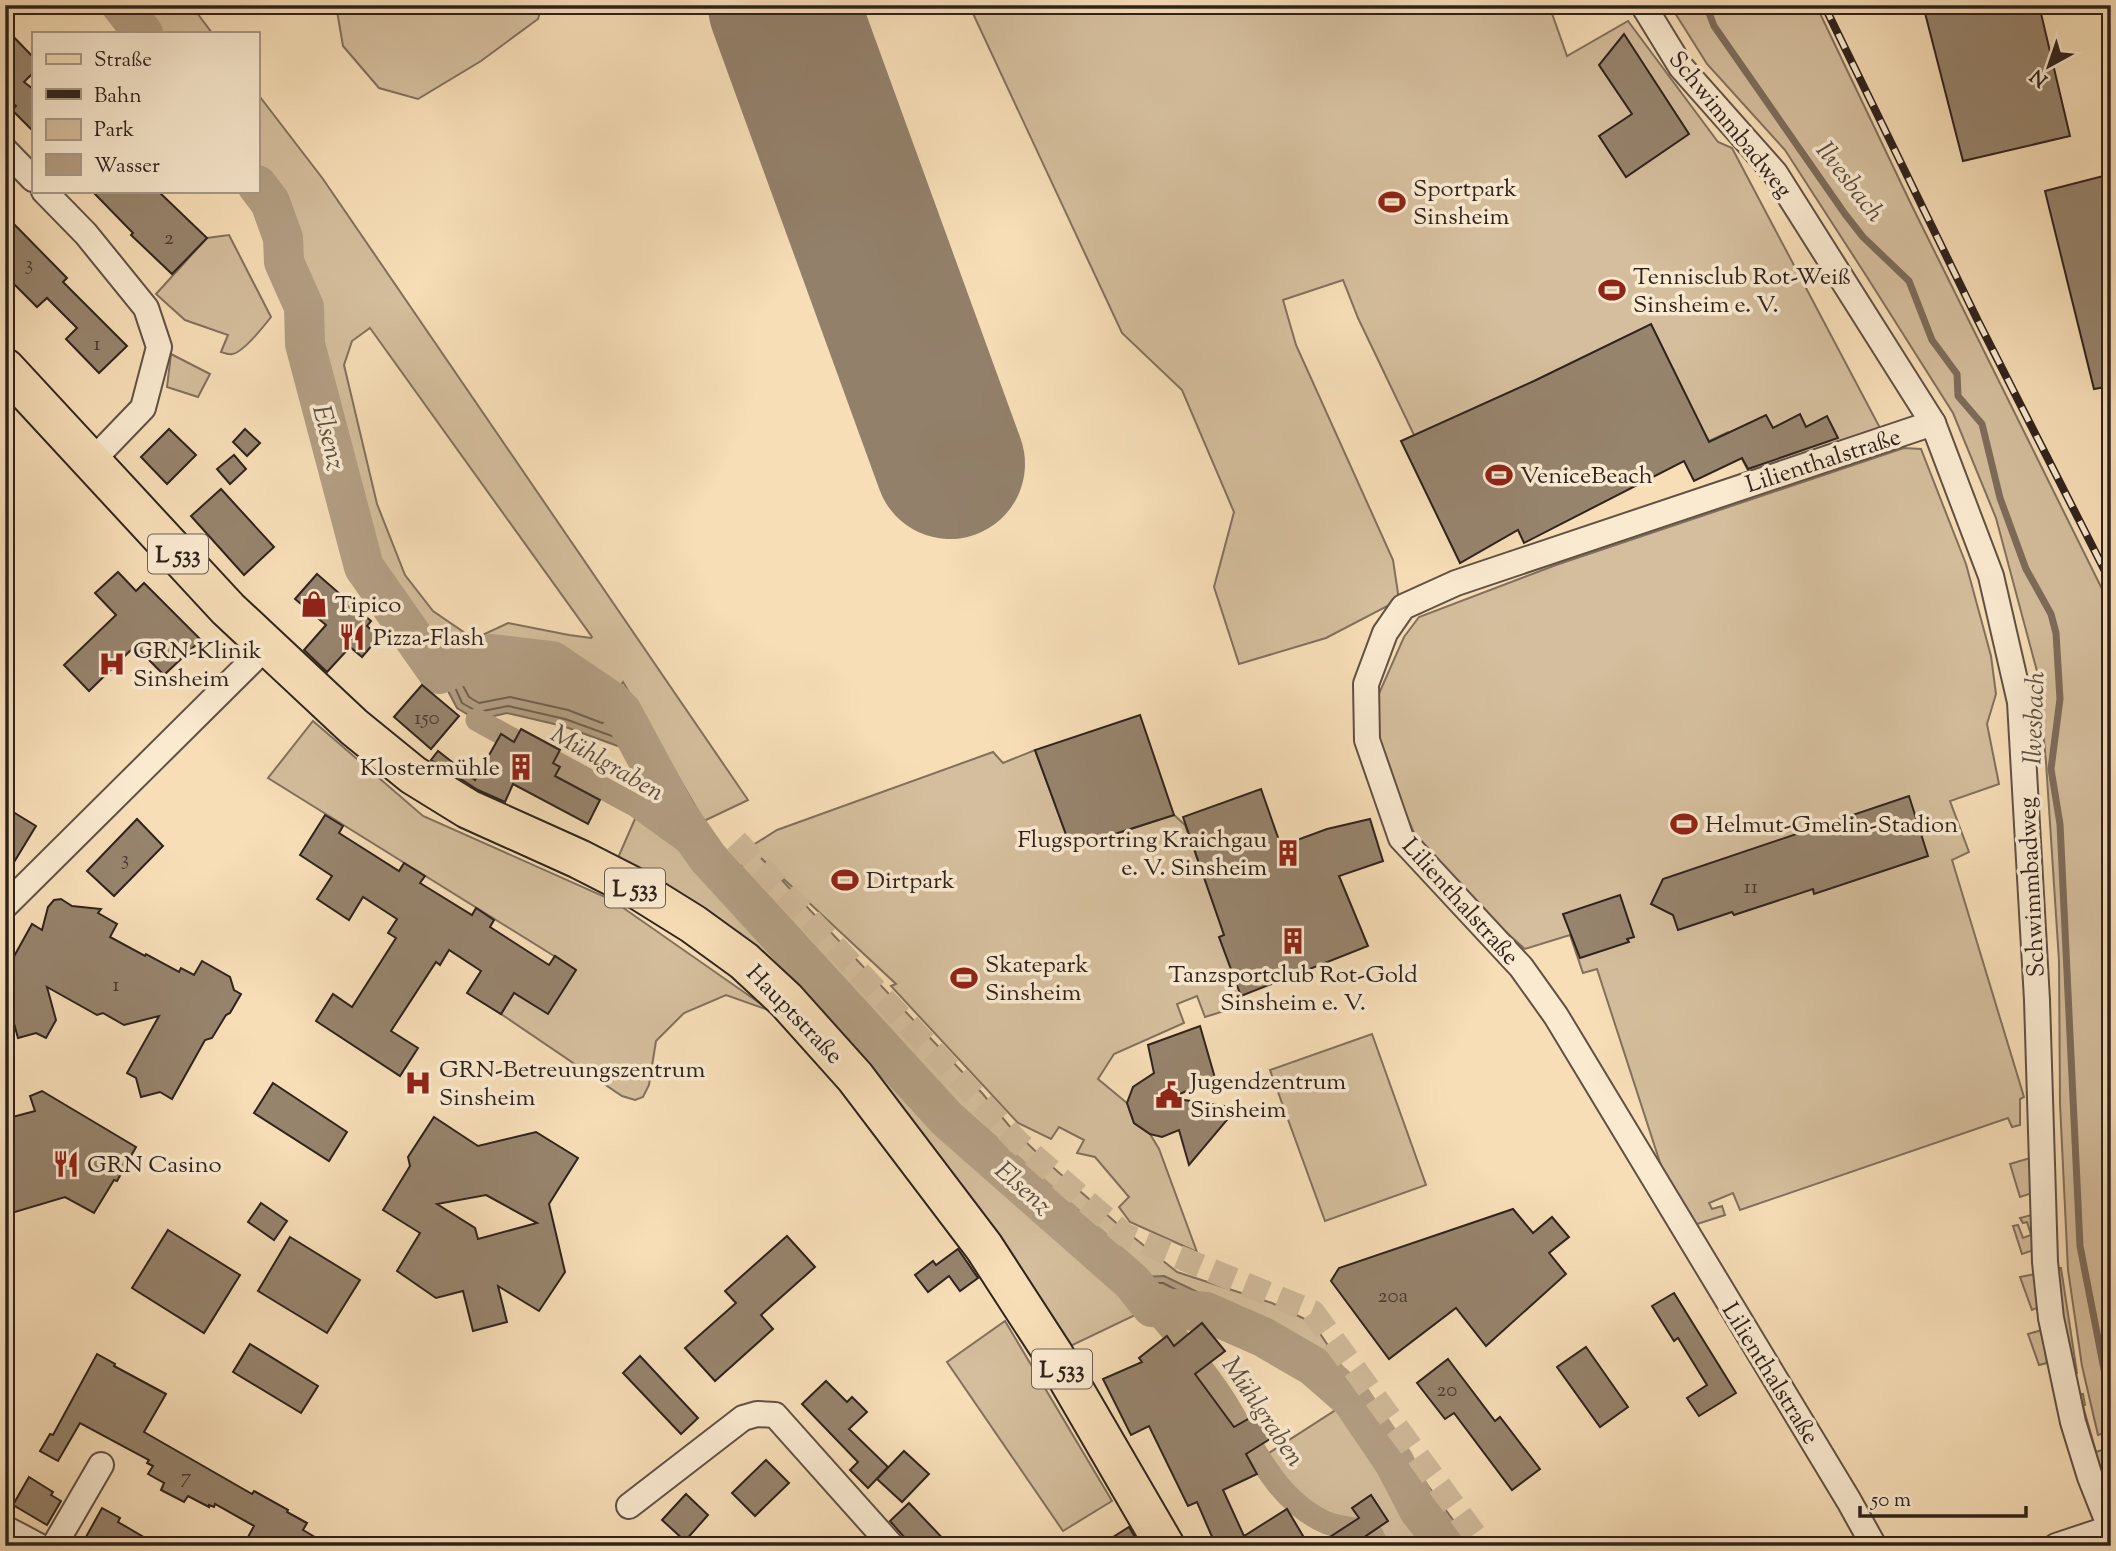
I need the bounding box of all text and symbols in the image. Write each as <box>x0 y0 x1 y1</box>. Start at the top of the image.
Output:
legend <box>32 32 259 192</box>
north arrow <box>2014 32 2084 102</box>
street label: Schwimmbadweg <box>1659 44 1800 206</box>
text: Straße <box>94 46 152 76</box>
text: N <box>2025 62 2054 92</box>
text: Bahn <box>94 82 142 112</box>
text: Park <box>94 116 135 146</box>
water label: Ilvesbach <box>1806 135 1892 231</box>
text: Wasser <box>94 152 160 182</box>
place label: Sportpark Sinsheim <box>1413 173 1517 235</box>
sports icon: Sportpark Sinsheim <box>1377 187 1407 217</box>
house number: 2 <box>164 224 174 254</box>
house number: 3 <box>25 250 33 280</box>
place label: Tennisclub Rot-Weiß Sinsheim e. V. <box>1633 261 1851 323</box>
sports icon: Tennisclub Rot-Weiß Sinsheim e. V. <box>1597 275 1627 305</box>
house number: 1 <box>93 330 101 360</box>
water label: Elsenz <box>301 401 354 475</box>
street label: Lilienthalstraße <box>1742 421 1906 503</box>
sports icon: VeniceBeach <box>1484 460 1514 490</box>
place label: VeniceBeach <box>1520 460 1653 494</box>
road number: L 533 <box>148 534 208 574</box>
shop icon: Tipico <box>299 589 329 619</box>
place label: Tipico <box>335 589 401 623</box>
restaurant icon: Pizza-Flash <box>337 622 367 652</box>
place label: Pizza-Flash <box>373 622 485 656</box>
place label: GRN-Klinik Sinsheim <box>133 635 262 697</box>
hospital icon: GRN-Klinik Sinsheim <box>97 649 127 679</box>
water label: Ilvesbach <box>2015 671 2056 765</box>
house number: 150 <box>414 704 440 734</box>
water label: Mühlgraben <box>543 717 671 812</box>
place label: Klostermühle <box>360 752 500 786</box>
building icon: Klostermühle <box>506 752 536 782</box>
street label: Schwimmbadweg <box>2011 796 2055 978</box>
sports icon: Helmut-Gmelin-Stadion <box>1669 809 1699 839</box>
place label: Helmut-Gmelin-Stadion <box>1705 809 1958 843</box>
place label: Flugsportring Kraichgau e. V. Sinsheim <box>1018 824 1267 886</box>
street label: Lilienthalstraße <box>1393 831 1526 974</box>
building icon: Flugsportring Kraichgau e. V. Sinsheim <box>1273 838 1303 868</box>
house number: 3 <box>121 845 129 875</box>
sports icon: Dirtpark <box>830 865 860 895</box>
place label: Dirtpark <box>866 865 955 899</box>
road number: L 533 <box>605 868 665 908</box>
house number: 11 <box>1744 873 1758 903</box>
building icon: Tanzsportclub Rot-Gold Sinsheim e. V. <box>1278 926 1308 956</box>
place label: Skatepark Sinsheim <box>985 949 1089 1011</box>
street label: Hauptstraße <box>737 958 850 1073</box>
place label: Tanzsportclub Rot-Gold Sinsheim e. V. <box>1168 959 1418 1021</box>
sports icon: Skatepark Sinsheim <box>949 963 979 993</box>
house number: 1 <box>112 971 120 1001</box>
place label: GRN-Betreuungszentrum Sinsheim <box>439 1054 705 1116</box>
place label: Jugendzentrum Sinsheim <box>1188 1066 1346 1128</box>
hospital icon: GRN-Betreuungszentrum Sinsheim <box>403 1068 433 1098</box>
public building icon: Jugendzentrum Sinsheim <box>1154 1080 1184 1110</box>
restaurant icon: GRN Casino <box>51 1149 81 1179</box>
place label: GRN Casino <box>87 1149 222 1183</box>
water label: Elsenz <box>985 1153 1060 1225</box>
house number: 20a <box>1378 1282 1409 1312</box>
street label: Lilienthalstraße <box>1712 1297 1826 1452</box>
road number: L 533 <box>1032 1350 1092 1388</box>
water label: Mühlgraben <box>1211 1350 1313 1475</box>
house number: 20 <box>1437 1376 1457 1406</box>
house number: 7 <box>181 1463 192 1493</box>
scale bar <box>1860 1474 2027 1518</box>
text: 50 m <box>1870 1486 1911 1516</box>

